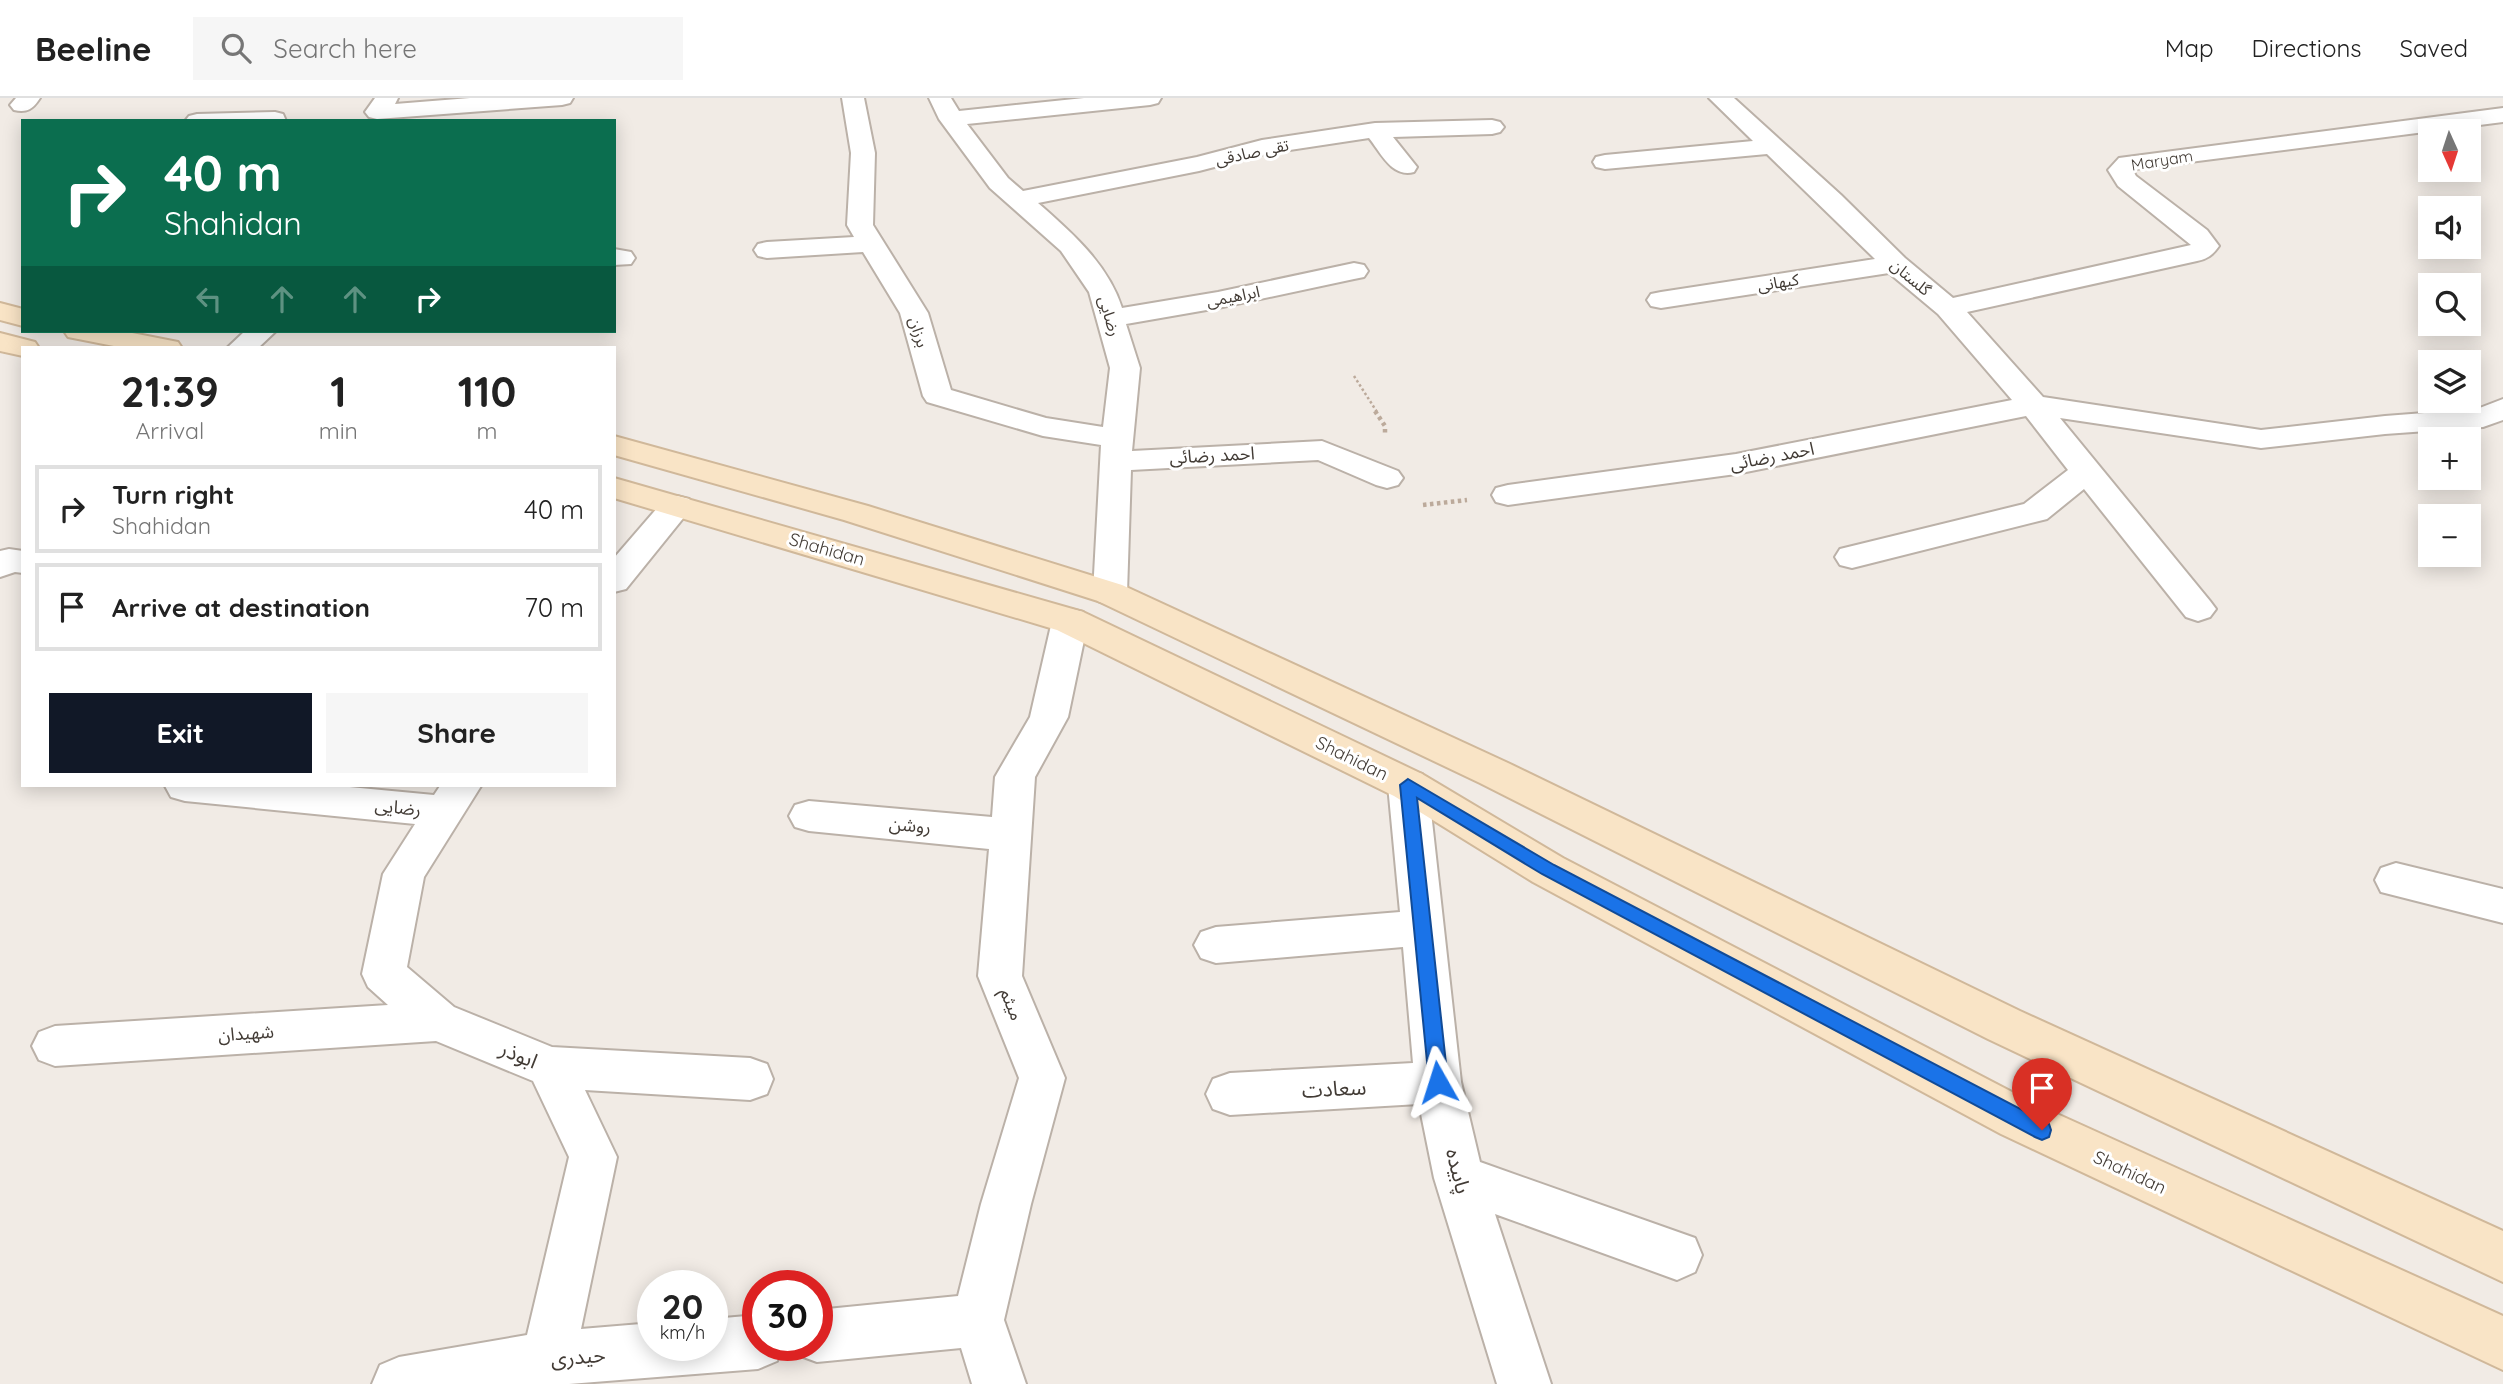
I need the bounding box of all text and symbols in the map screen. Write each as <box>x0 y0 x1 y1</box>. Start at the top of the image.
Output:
search box <box>193 17 683 80</box>
text: Beeline <box>35 28 151 69</box>
icon: search <box>217 29 255 67</box>
text: Search here <box>273 32 417 65</box>
text: Map <box>2165 33 2214 63</box>
text: Directions <box>2252 33 2362 63</box>
text: Saved <box>2400 33 2468 63</box>
north arrow <box>2418 119 2482 182</box>
map controls <box>2418 119 2481 567</box>
street label: تقی صادقی <box>1213 134 1291 170</box>
text: 40 m <box>164 142 282 203</box>
street label: Maryam <box>2130 145 2194 175</box>
icon: right <box>49 147 140 238</box>
button: sound <box>2418 196 2481 259</box>
text: Shahidan <box>164 203 302 243</box>
street label: گلستان <box>1887 254 1936 300</box>
street label: کیهانی <box>1756 269 1800 295</box>
button: search <box>2418 273 2481 336</box>
icon: left <box>190 280 228 318</box>
icon: ahead <box>263 280 301 318</box>
icon: ahead <box>336 280 374 318</box>
icon: right <box>409 280 447 318</box>
street label: ابراهیمی <box>1205 281 1261 311</box>
street label: رضایی <box>1094 293 1126 339</box>
street label: برزان <box>905 314 933 350</box>
button: layers <box>2418 350 2481 413</box>
text: 21:39 <box>121 365 219 418</box>
text: 1 <box>330 365 346 418</box>
text: 110 <box>458 365 516 418</box>
text: Arrival <box>135 416 204 445</box>
text: min <box>319 416 358 445</box>
text: m <box>476 416 497 445</box>
button: + <box>2418 427 2481 490</box>
street label: احمد رضائی <box>1728 437 1816 475</box>
street label: احمد رضائی <box>1169 441 1255 469</box>
text: Turn right <box>112 478 234 511</box>
icon: right <box>53 490 91 528</box>
text: 40 m <box>524 493 584 526</box>
button: − <box>2418 504 2481 567</box>
text: Shahidan <box>112 511 211 540</box>
street label: Shahidan <box>787 527 867 571</box>
icon: arrive <box>53 588 91 626</box>
text: Arrive at destination <box>112 591 370 624</box>
text: 70 m <box>524 591 584 624</box>
button: Exit <box>49 693 312 773</box>
button: Share <box>326 693 588 773</box>
street label: Shahidan <box>1312 731 1392 785</box>
street label: رضایی <box>374 793 422 821</box>
street label: روشن <box>888 812 932 838</box>
street label: میثم <box>993 984 1029 1024</box>
street label: شهیدان <box>217 1020 275 1046</box>
street label: ابوذر <box>495 1034 542 1073</box>
position arrow <box>1401 1045 1475 1119</box>
pin <box>2012 1058 2072 1130</box>
icon: arrive <box>2023 1069 2061 1107</box>
street label: سعادت <box>1301 1073 1367 1103</box>
street label: Shahidan <box>2090 1145 2170 1199</box>
street label: پابیده <box>1440 1146 1477 1197</box>
speed limit sign: 30 <box>742 1270 833 1361</box>
text: 20 <box>662 1284 703 1328</box>
text: km/h <box>660 1321 705 1344</box>
street label: حیدری <box>549 1341 607 1371</box>

